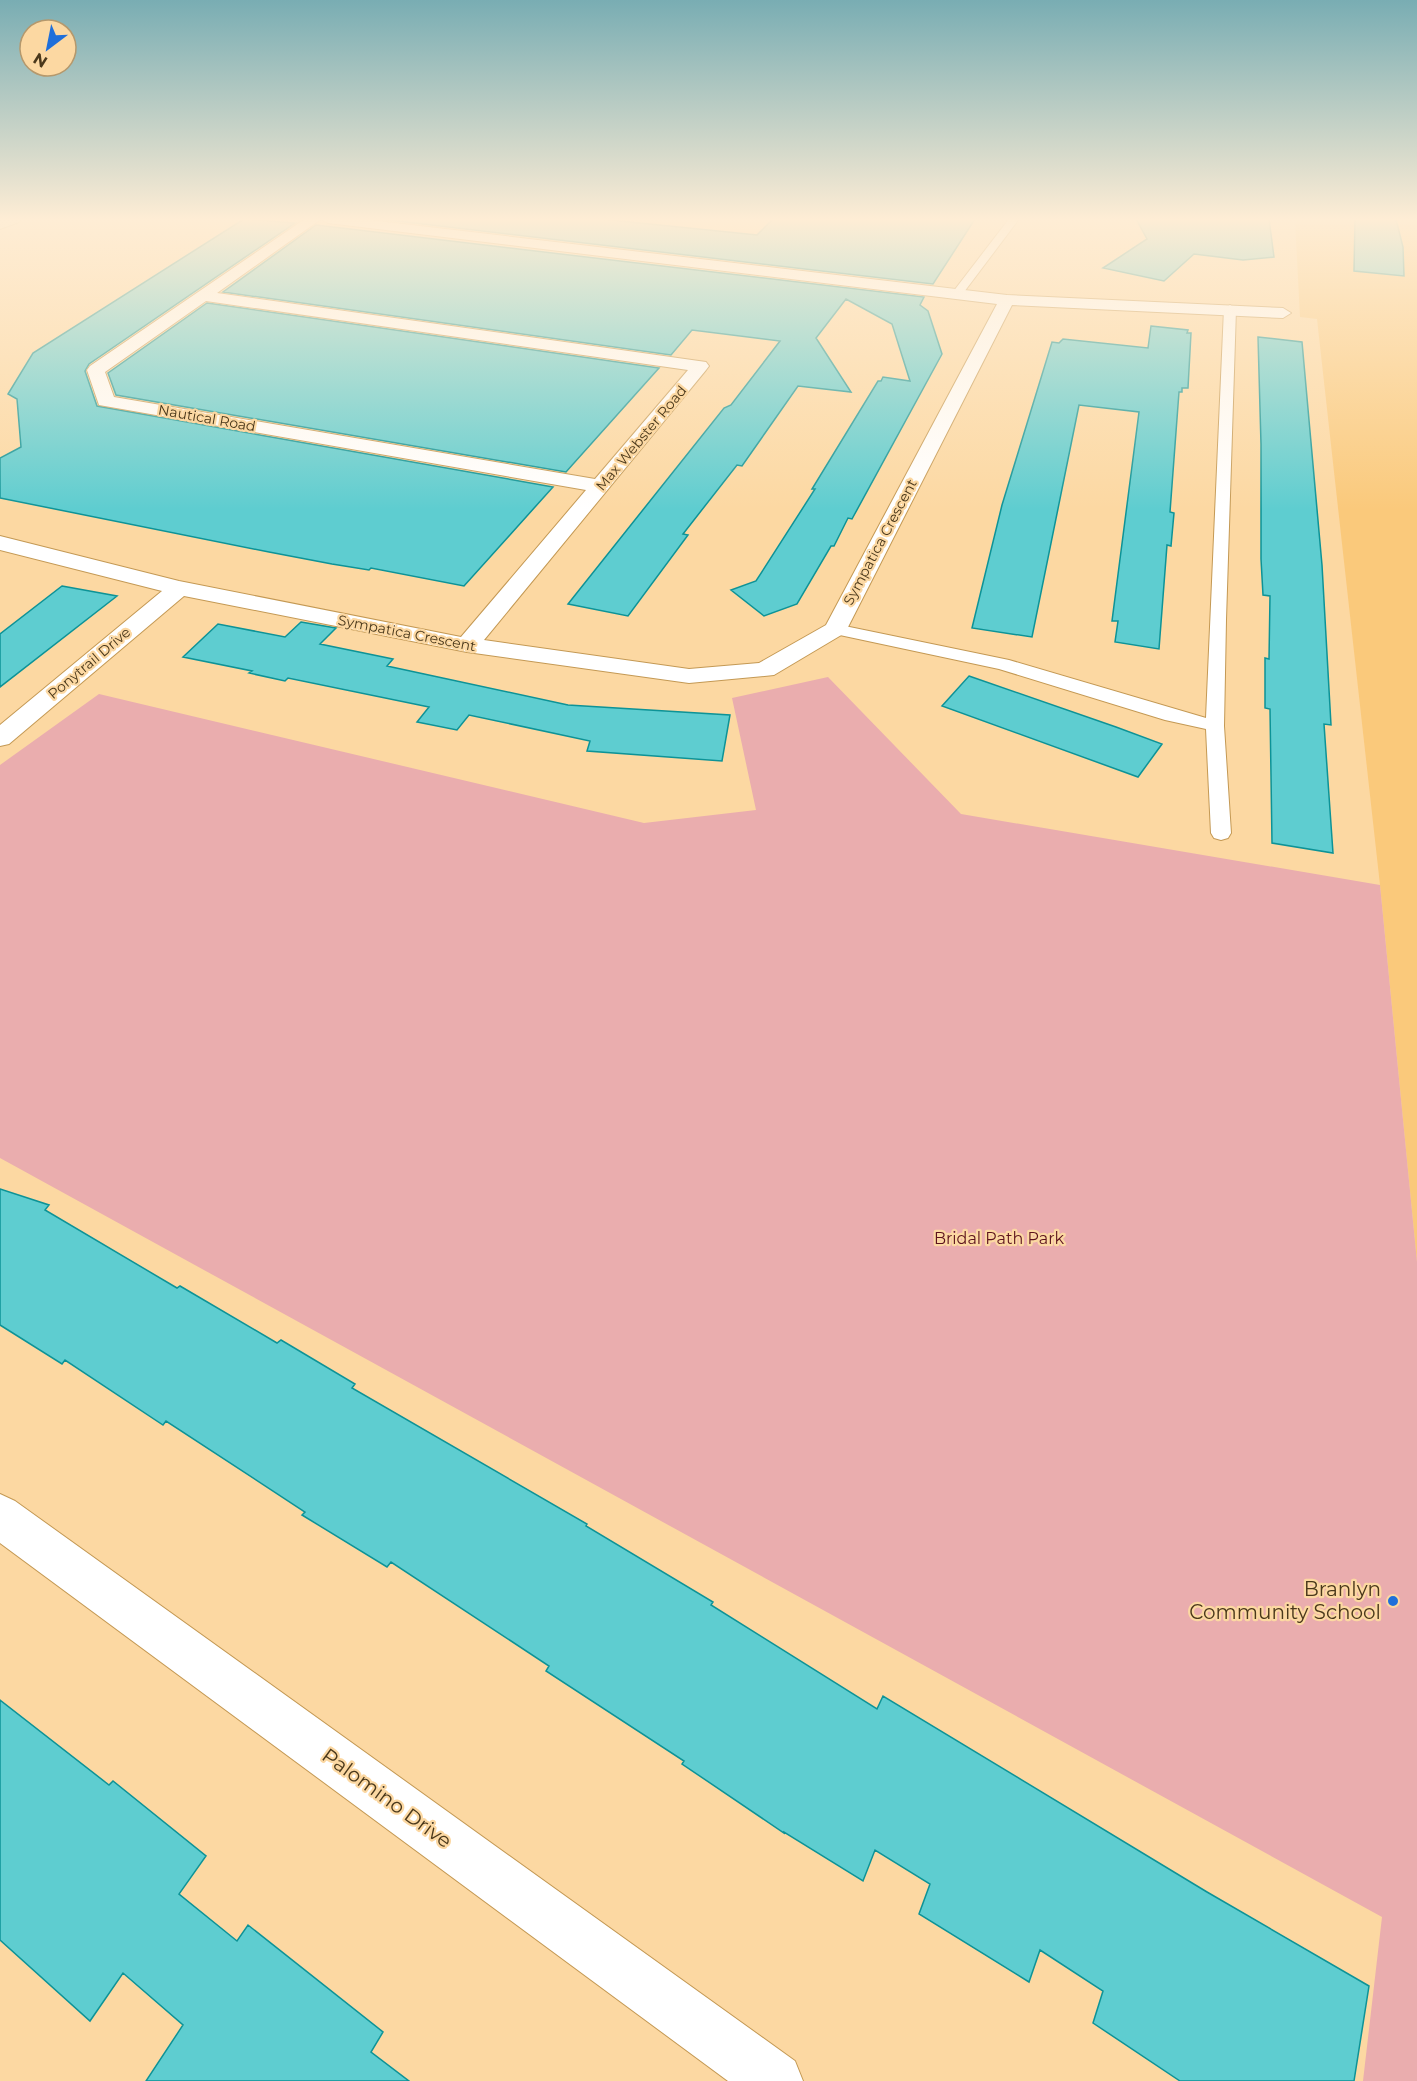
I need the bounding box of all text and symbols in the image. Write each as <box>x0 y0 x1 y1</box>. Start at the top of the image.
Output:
north arrow <box>18 18 78 78</box>
text: N <box>30 49 51 72</box>
street label: Max Webster Road <box>592 382 690 494</box>
street label: Nautical Road <box>157 401 257 435</box>
street label: Sympatica Crescent <box>839 476 921 608</box>
street label: Sympatica Crescent <box>337 611 478 655</box>
street label: Ponytrail Drive <box>44 623 134 703</box>
park label: Bridal Path Park <box>934 1229 1065 1248</box>
place label: Branlyn Community School <box>1189 1577 1381 1624</box>
marker: Branlyn Community School <box>1386 1594 1400 1608</box>
street label: Palomino Drive <box>318 1743 456 1853</box>

